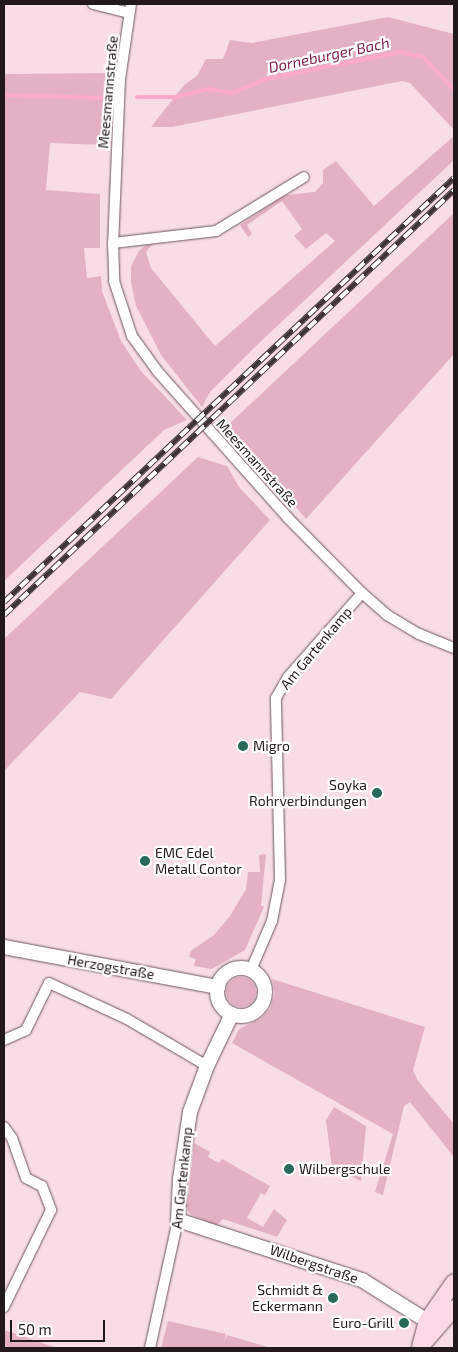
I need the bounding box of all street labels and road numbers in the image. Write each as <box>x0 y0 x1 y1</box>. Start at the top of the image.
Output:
street label: Meesmannstraße <box>95 35 121 149</box>
street label: Meesmannstraße <box>213 415 301 511</box>
street label: Am Gartenkamp <box>277 603 355 693</box>
street label: Herzogstraße <box>66 951 156 983</box>
street label: Am Gartenkamp <box>168 1126 196 1230</box>
street label: Wilbergstraße <box>268 1241 360 1287</box>

